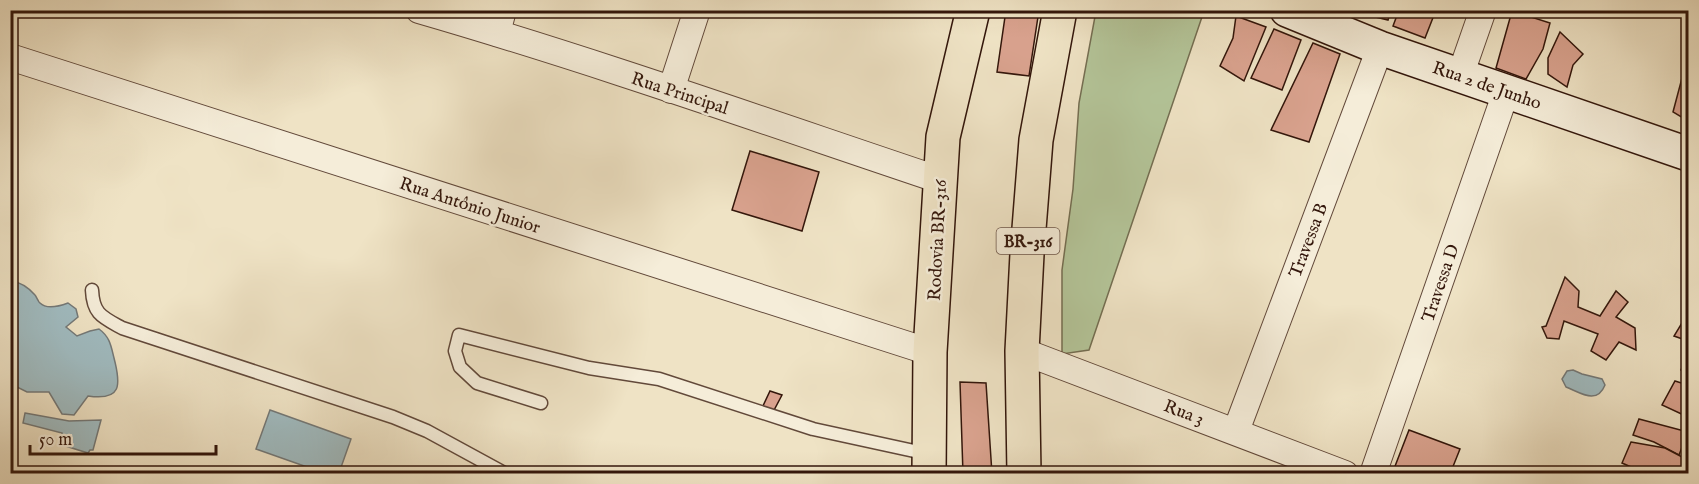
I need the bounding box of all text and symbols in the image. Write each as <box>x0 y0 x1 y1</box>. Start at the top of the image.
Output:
street label: Rua 2 de Junho <box>1429 57 1544 116</box>
street label: Rua Principal <box>628 68 731 121</box>
street label: Rua Antônio Junior <box>396 173 543 240</box>
street label: Rodovia BR-316 <box>924 178 953 301</box>
street label: Travessa B <box>1285 200 1334 281</box>
road number: BR-316 <box>996 228 1060 254</box>
street label: Travessa D <box>1417 242 1465 325</box>
street label: Rua 3 <box>1160 395 1207 432</box>
scale bar <box>30 418 216 456</box>
text: 50 m <box>39 429 72 452</box>

